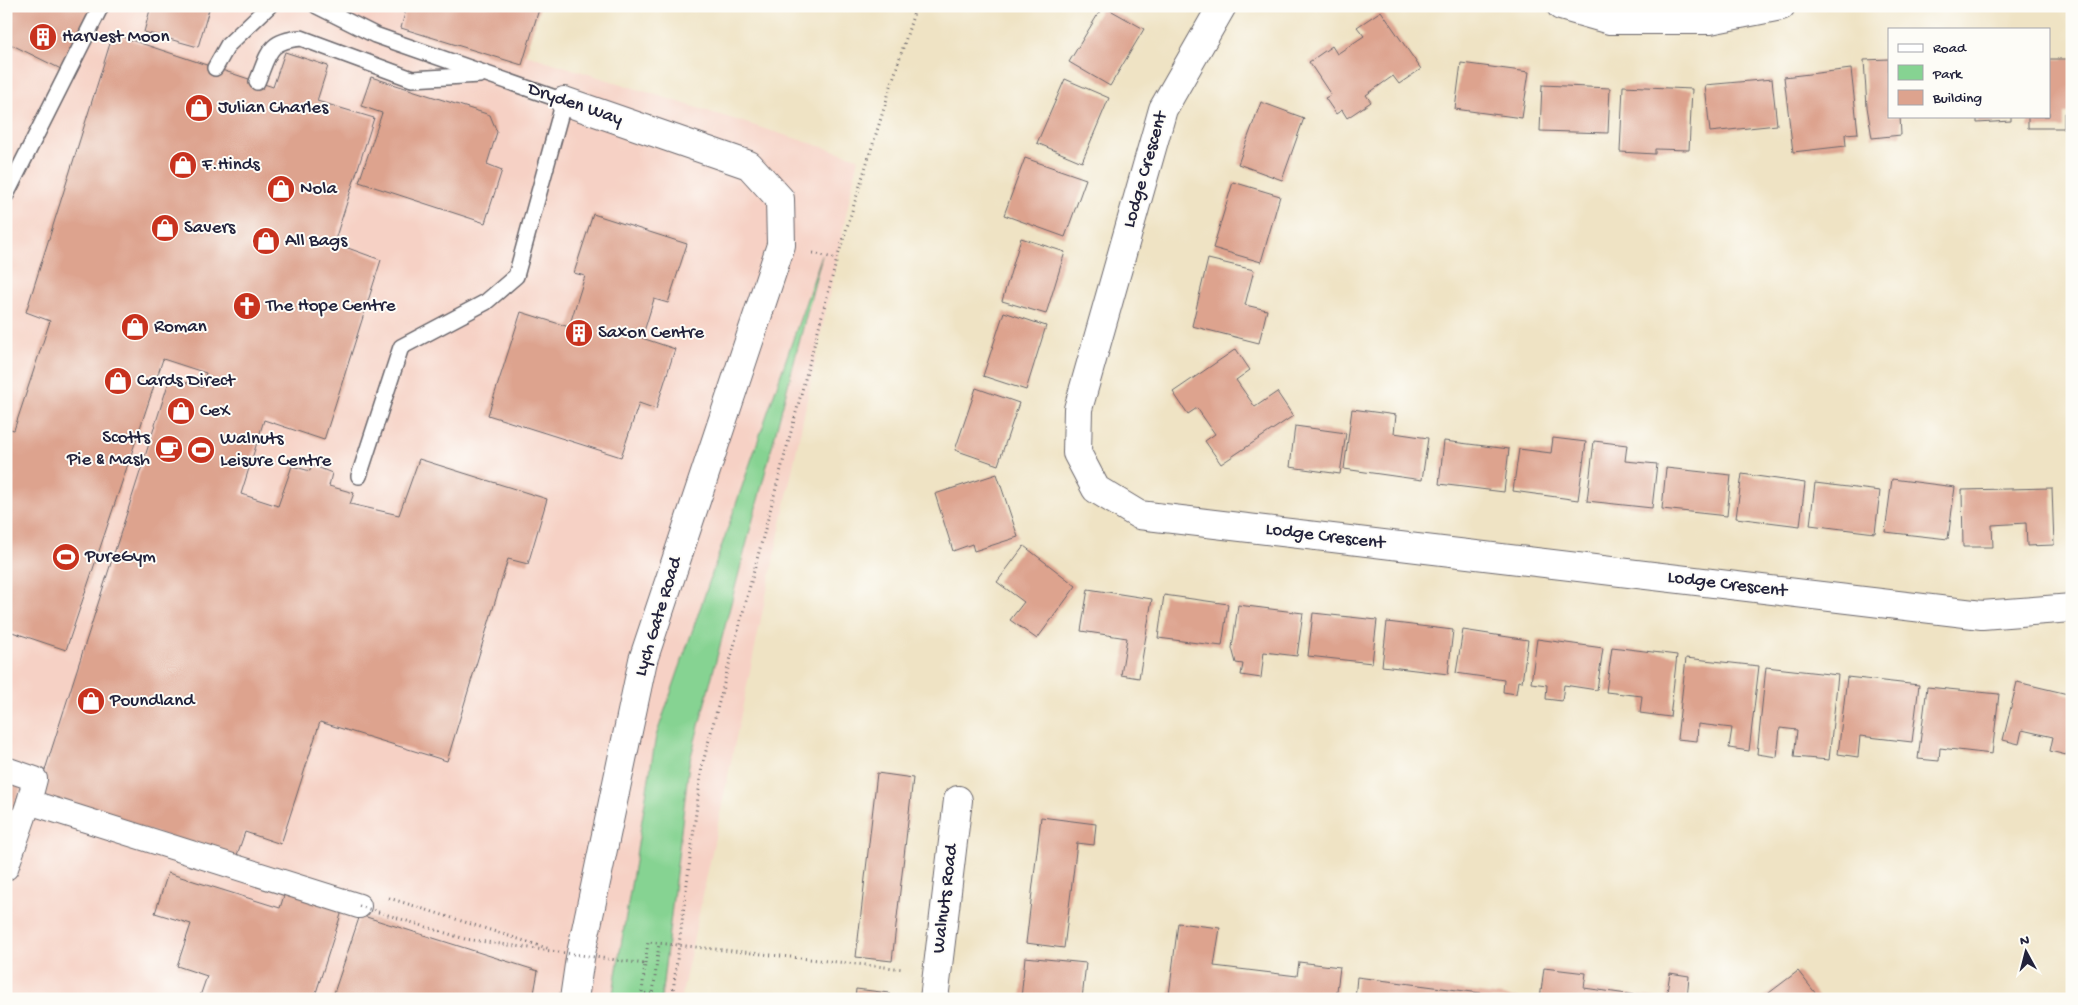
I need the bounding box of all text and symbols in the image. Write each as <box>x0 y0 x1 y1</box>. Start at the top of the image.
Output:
building icon: Harvest Moon <box>28 22 58 52</box>
place label: Harvest Moon <box>62 26 170 49</box>
legend <box>1888 28 2050 118</box>
text: Road <box>1933 40 1967 58</box>
text: Park <box>1932 66 1963 84</box>
street label: Dryden Way <box>523 77 626 132</box>
text: Building <box>1932 90 1982 108</box>
shop icon: Julian Charles <box>184 93 214 123</box>
place label: Julian Charles <box>218 97 329 120</box>
street label: Lodge Crescent <box>1118 107 1174 231</box>
shop icon: F.Hinds <box>168 150 198 180</box>
place label: F.Hinds <box>201 154 261 177</box>
shop icon: Nola <box>266 174 296 204</box>
place label: Nola <box>300 178 338 201</box>
shop icon: Savers <box>150 213 180 243</box>
place label: Savers <box>184 217 236 240</box>
shop icon: All Bags <box>251 226 281 256</box>
place label: All Bags <box>285 230 348 253</box>
church icon: The Hope Centre <box>232 291 262 321</box>
place label: The Hope Centre <box>265 295 396 318</box>
shop icon: Roman <box>120 312 150 342</box>
place label: Roman <box>154 316 207 339</box>
building icon: Saxon Centre <box>564 318 594 348</box>
place label: Saxon Centre <box>598 322 704 345</box>
shop icon: Cards Direct <box>103 366 133 396</box>
place label: Cards Direct <box>137 370 237 393</box>
shop icon: CeX <box>166 396 196 426</box>
place label: CeX <box>200 400 231 423</box>
place label: Scotts Pie & Mash <box>66 427 151 472</box>
place label: Walnuts Leisure Centre <box>220 428 331 473</box>
cafe icon: Scotts Pie & Mash <box>154 434 184 464</box>
sports icon: Walnuts Leisure Centre <box>186 435 216 465</box>
street label: Lodge Crescent <box>1264 518 1388 556</box>
sports icon: PureGym <box>51 542 81 572</box>
place label: PureGym <box>84 546 156 569</box>
street label: Lych Gate Road <box>630 553 689 679</box>
street label: Lodge Crescent <box>1666 566 1790 604</box>
shop icon: Poundland <box>76 686 106 716</box>
place label: Poundland <box>109 690 196 713</box>
street label: Walnuts Road <box>928 841 964 955</box>
north arrow <box>2000 928 2050 978</box>
text: N <box>2019 933 2030 951</box>

